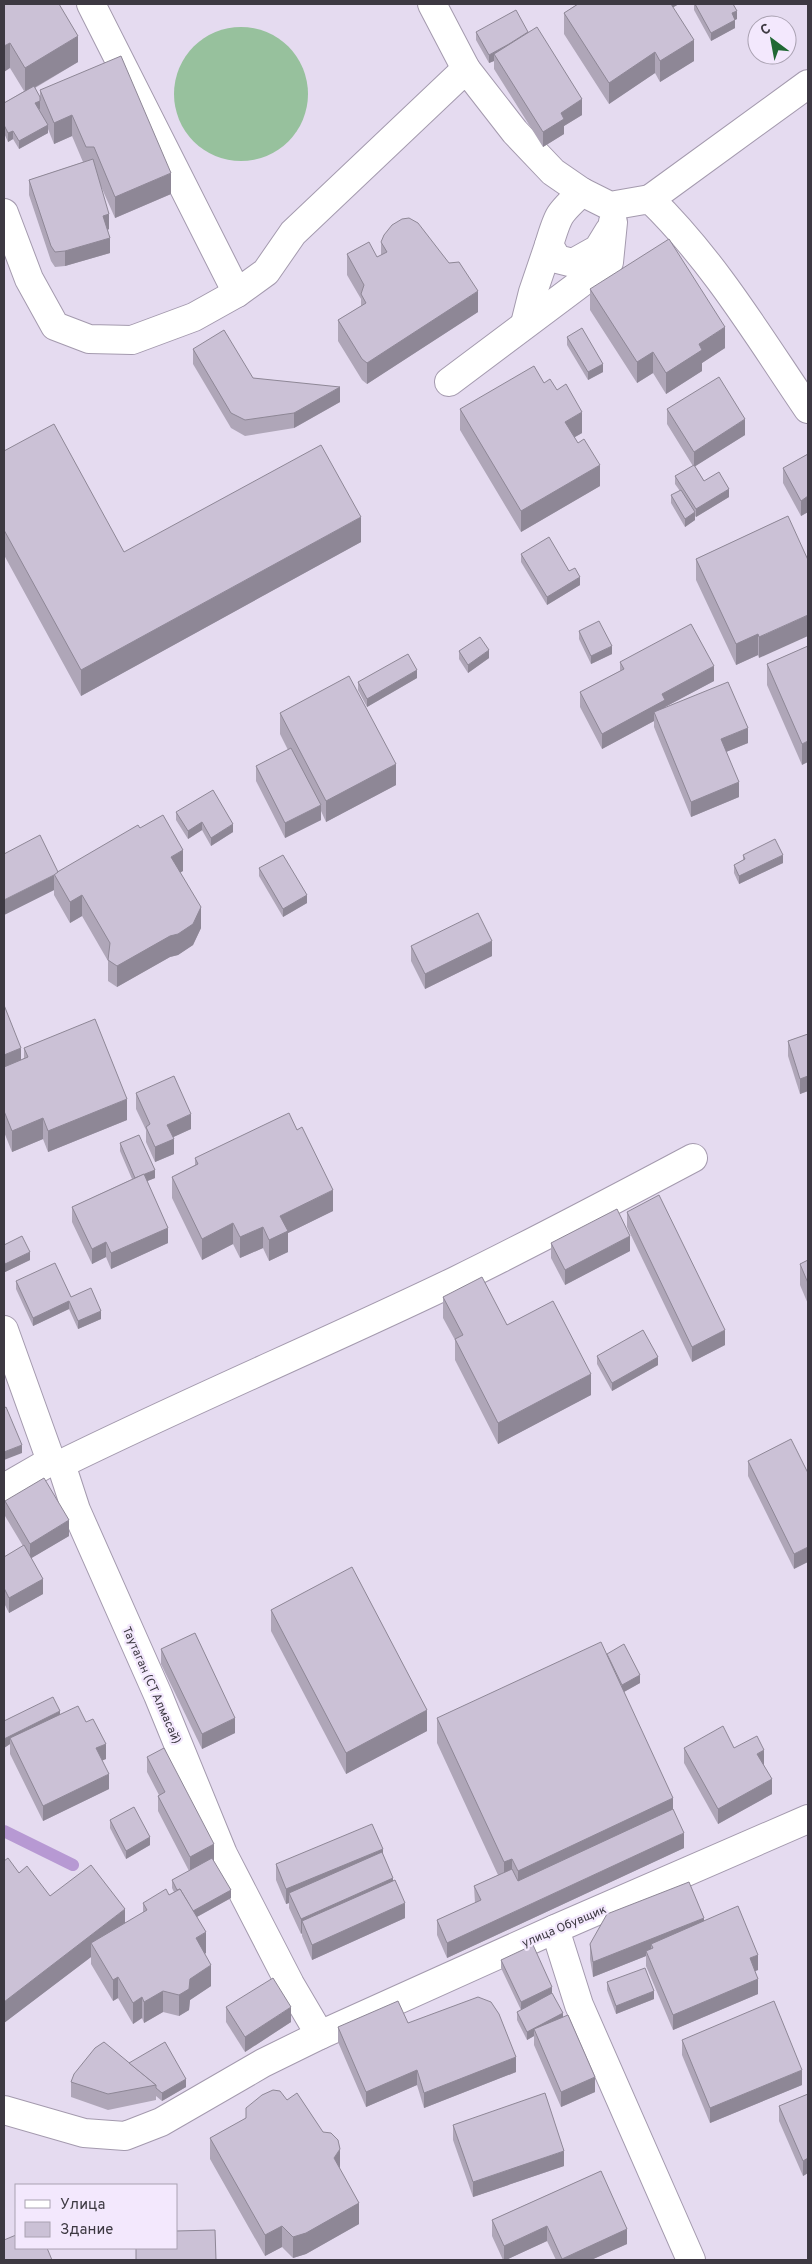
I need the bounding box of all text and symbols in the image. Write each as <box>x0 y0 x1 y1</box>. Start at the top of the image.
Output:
north arrow <box>747 15 797 65</box>
text: С <box>758 21 774 40</box>
street label: Таутаган (СТ Алмасай) <box>118 1624 184 1747</box>
street label: улица Обувщик <box>520 1902 609 1952</box>
legend <box>15 2184 178 2249</box>
text: Улица <box>60 2196 105 2215</box>
text: Здание <box>60 2221 113 2240</box>

